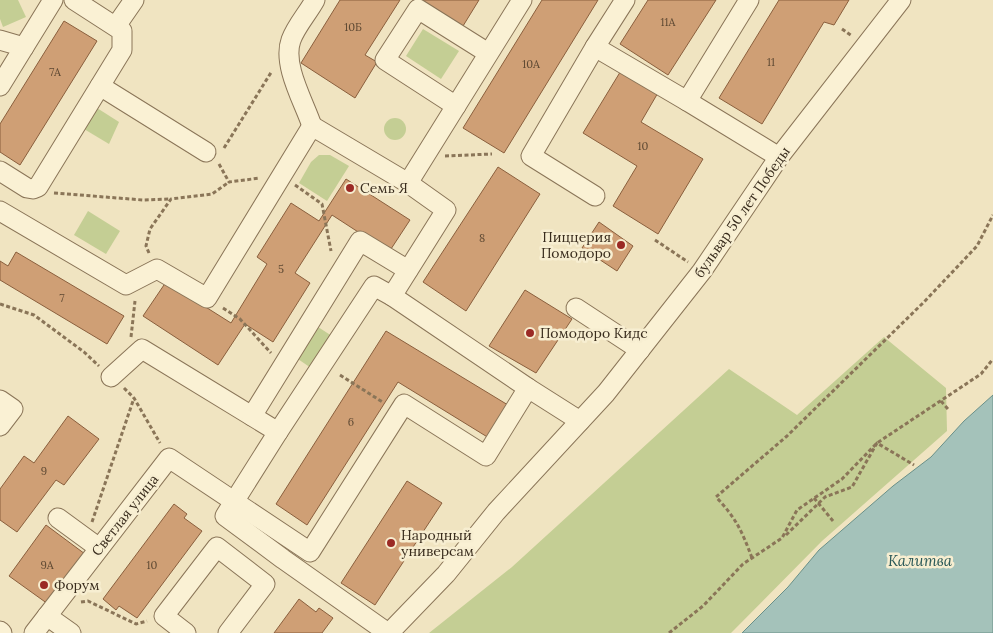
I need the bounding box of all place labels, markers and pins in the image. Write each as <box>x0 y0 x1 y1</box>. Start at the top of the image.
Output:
place label: Семь Я <box>360 179 408 197</box>
marker: Семь Я <box>344 182 356 194</box>
place label: Пиццерия Помодоро <box>541 228 611 262</box>
marker: Пиццерия Помодоро <box>615 239 627 251</box>
place label: Помодоро Кидс <box>540 324 648 342</box>
marker: Помодоро Кидс <box>524 327 536 339</box>
place label: Народный универсам <box>401 526 474 560</box>
marker: Народный универсам <box>385 537 397 549</box>
place label: Форум <box>54 576 100 594</box>
marker: Форум <box>38 579 50 591</box>

